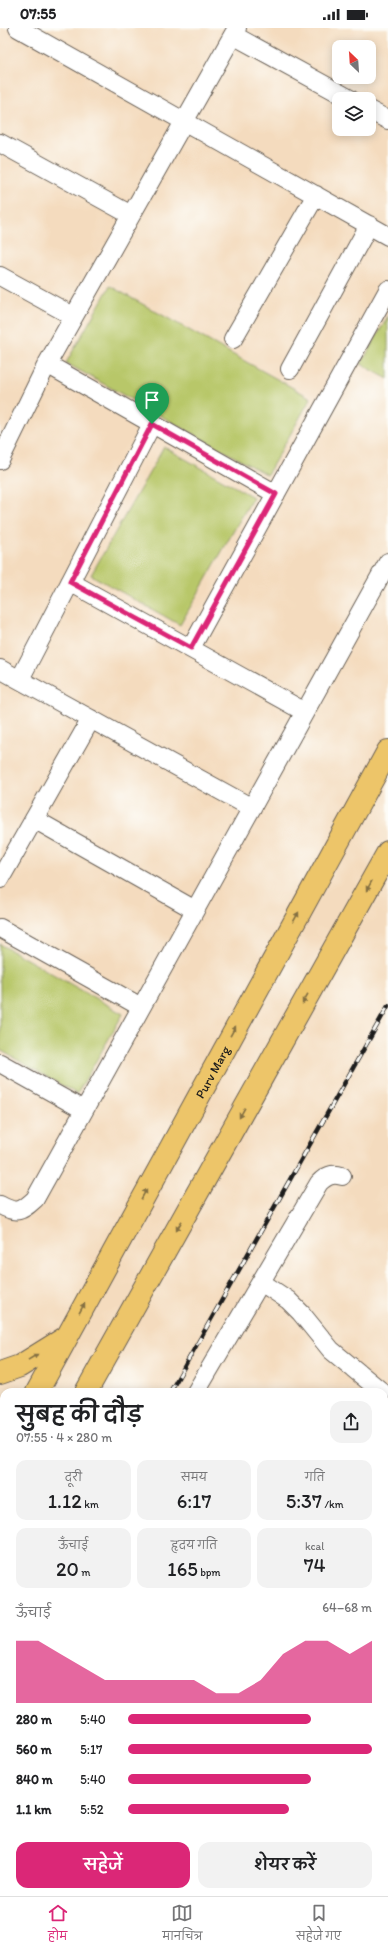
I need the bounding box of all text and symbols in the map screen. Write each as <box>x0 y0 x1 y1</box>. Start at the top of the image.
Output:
text: 07:55 <box>20 5 56 23</box>
north arrow <box>332 40 376 84</box>
map controls <box>332 40 376 136</box>
button: layers <box>332 92 376 136</box>
pin <box>135 383 169 424</box>
icon: arrive <box>141 389 163 411</box>
one-way arrow <box>366 880 372 892</box>
one-way arrow <box>293 911 299 923</box>
one-way arrow <box>302 993 309 1005</box>
one-way arrow <box>230 1025 237 1037</box>
street label: Purv Marg <box>192 1043 233 1101</box>
one-way arrow <box>239 1107 245 1119</box>
one-way arrow <box>141 1188 147 1200</box>
one-way arrow <box>175 1220 182 1232</box>
one-way arrow <box>78 1302 85 1314</box>
one-way arrow <box>27 1354 39 1361</box>
text: सुबह की दौड़ <box>16 1401 143 1428</box>
button: share <box>330 1401 372 1443</box>
text: 07:55 · 4 × 280 m <box>16 1430 112 1445</box>
text: दूरी <box>65 1471 82 1484</box>
text: समय <box>181 1471 207 1484</box>
text: गति <box>305 1471 325 1484</box>
text: 1.12 <box>48 1489 82 1513</box>
text: 6:17 <box>177 1489 211 1513</box>
text: 5:37 <box>286 1489 322 1513</box>
text: km <box>82 1498 99 1511</box>
text: /km <box>322 1498 344 1511</box>
text: ऊँचाई <box>59 1539 88 1552</box>
text: हृदय गति <box>171 1539 217 1552</box>
text: kcal <box>305 1540 324 1553</box>
text: 74 <box>304 1553 326 1577</box>
text: 20 <box>56 1557 79 1581</box>
text: 165 <box>167 1557 198 1581</box>
text: m <box>79 1566 91 1579</box>
text: bpm <box>198 1566 221 1579</box>
text: 64–68 m <box>322 1600 372 1615</box>
text: ऊँचाई <box>16 1605 51 1620</box>
text: 280 m <box>16 1712 52 1727</box>
text: 5:40 <box>80 1712 106 1727</box>
text: 560 m <box>16 1742 52 1757</box>
text: 5:17 <box>80 1742 103 1757</box>
text: 840 m <box>16 1772 53 1787</box>
text: 5:40 <box>80 1772 106 1787</box>
text: 1.1 km <box>16 1802 51 1817</box>
text: 5:52 <box>80 1802 104 1817</box>
button: सहेजें <box>16 1842 190 1888</box>
button: शेयर करें <box>198 1842 372 1888</box>
tab: होम <box>47 1902 69 1948</box>
tab: मानचित्र <box>162 1902 202 1948</box>
tab: सहेजे गए <box>296 1902 341 1948</box>

